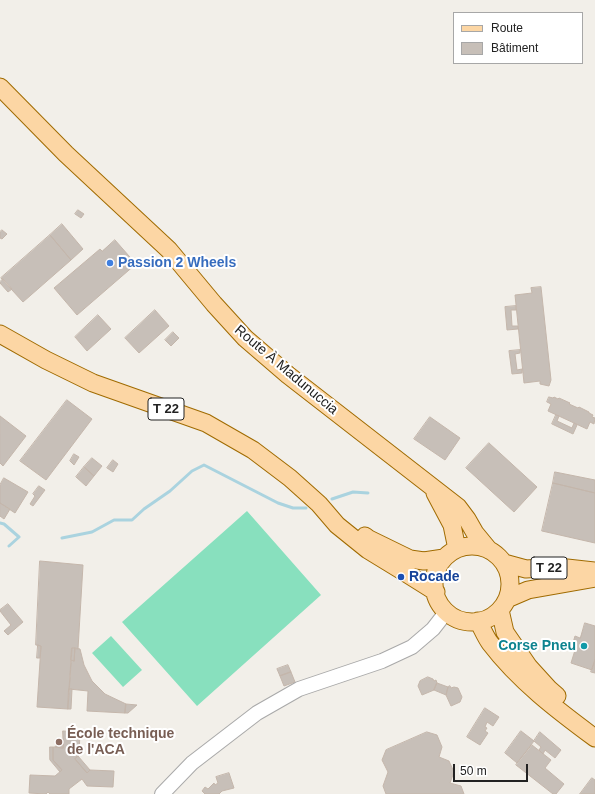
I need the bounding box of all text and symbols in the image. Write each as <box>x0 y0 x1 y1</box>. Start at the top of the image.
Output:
legend <box>453 12 583 64</box>
text: Route <box>491 21 523 35</box>
text: Bâtiment <box>491 41 538 55</box>
place label: Passion 2 Wheels <box>118 255 236 271</box>
marker: Passion 2 Wheels <box>105 258 115 268</box>
street label: Route À Madunuccia <box>231 322 341 418</box>
road number: T 22 <box>148 398 184 420</box>
road number: T 22 <box>531 557 567 579</box>
place label: Rocade <box>409 569 460 585</box>
marker: Rocade <box>396 572 406 582</box>
place label: Corse Pneu <box>498 638 576 654</box>
marker: Corse Pneu <box>579 641 589 651</box>
place label: École technique de l'ACA <box>67 726 174 758</box>
marker: École technique de l'ACA <box>54 737 64 747</box>
scale bar <box>455 756 530 782</box>
text: 50 m <box>460 764 487 778</box>

